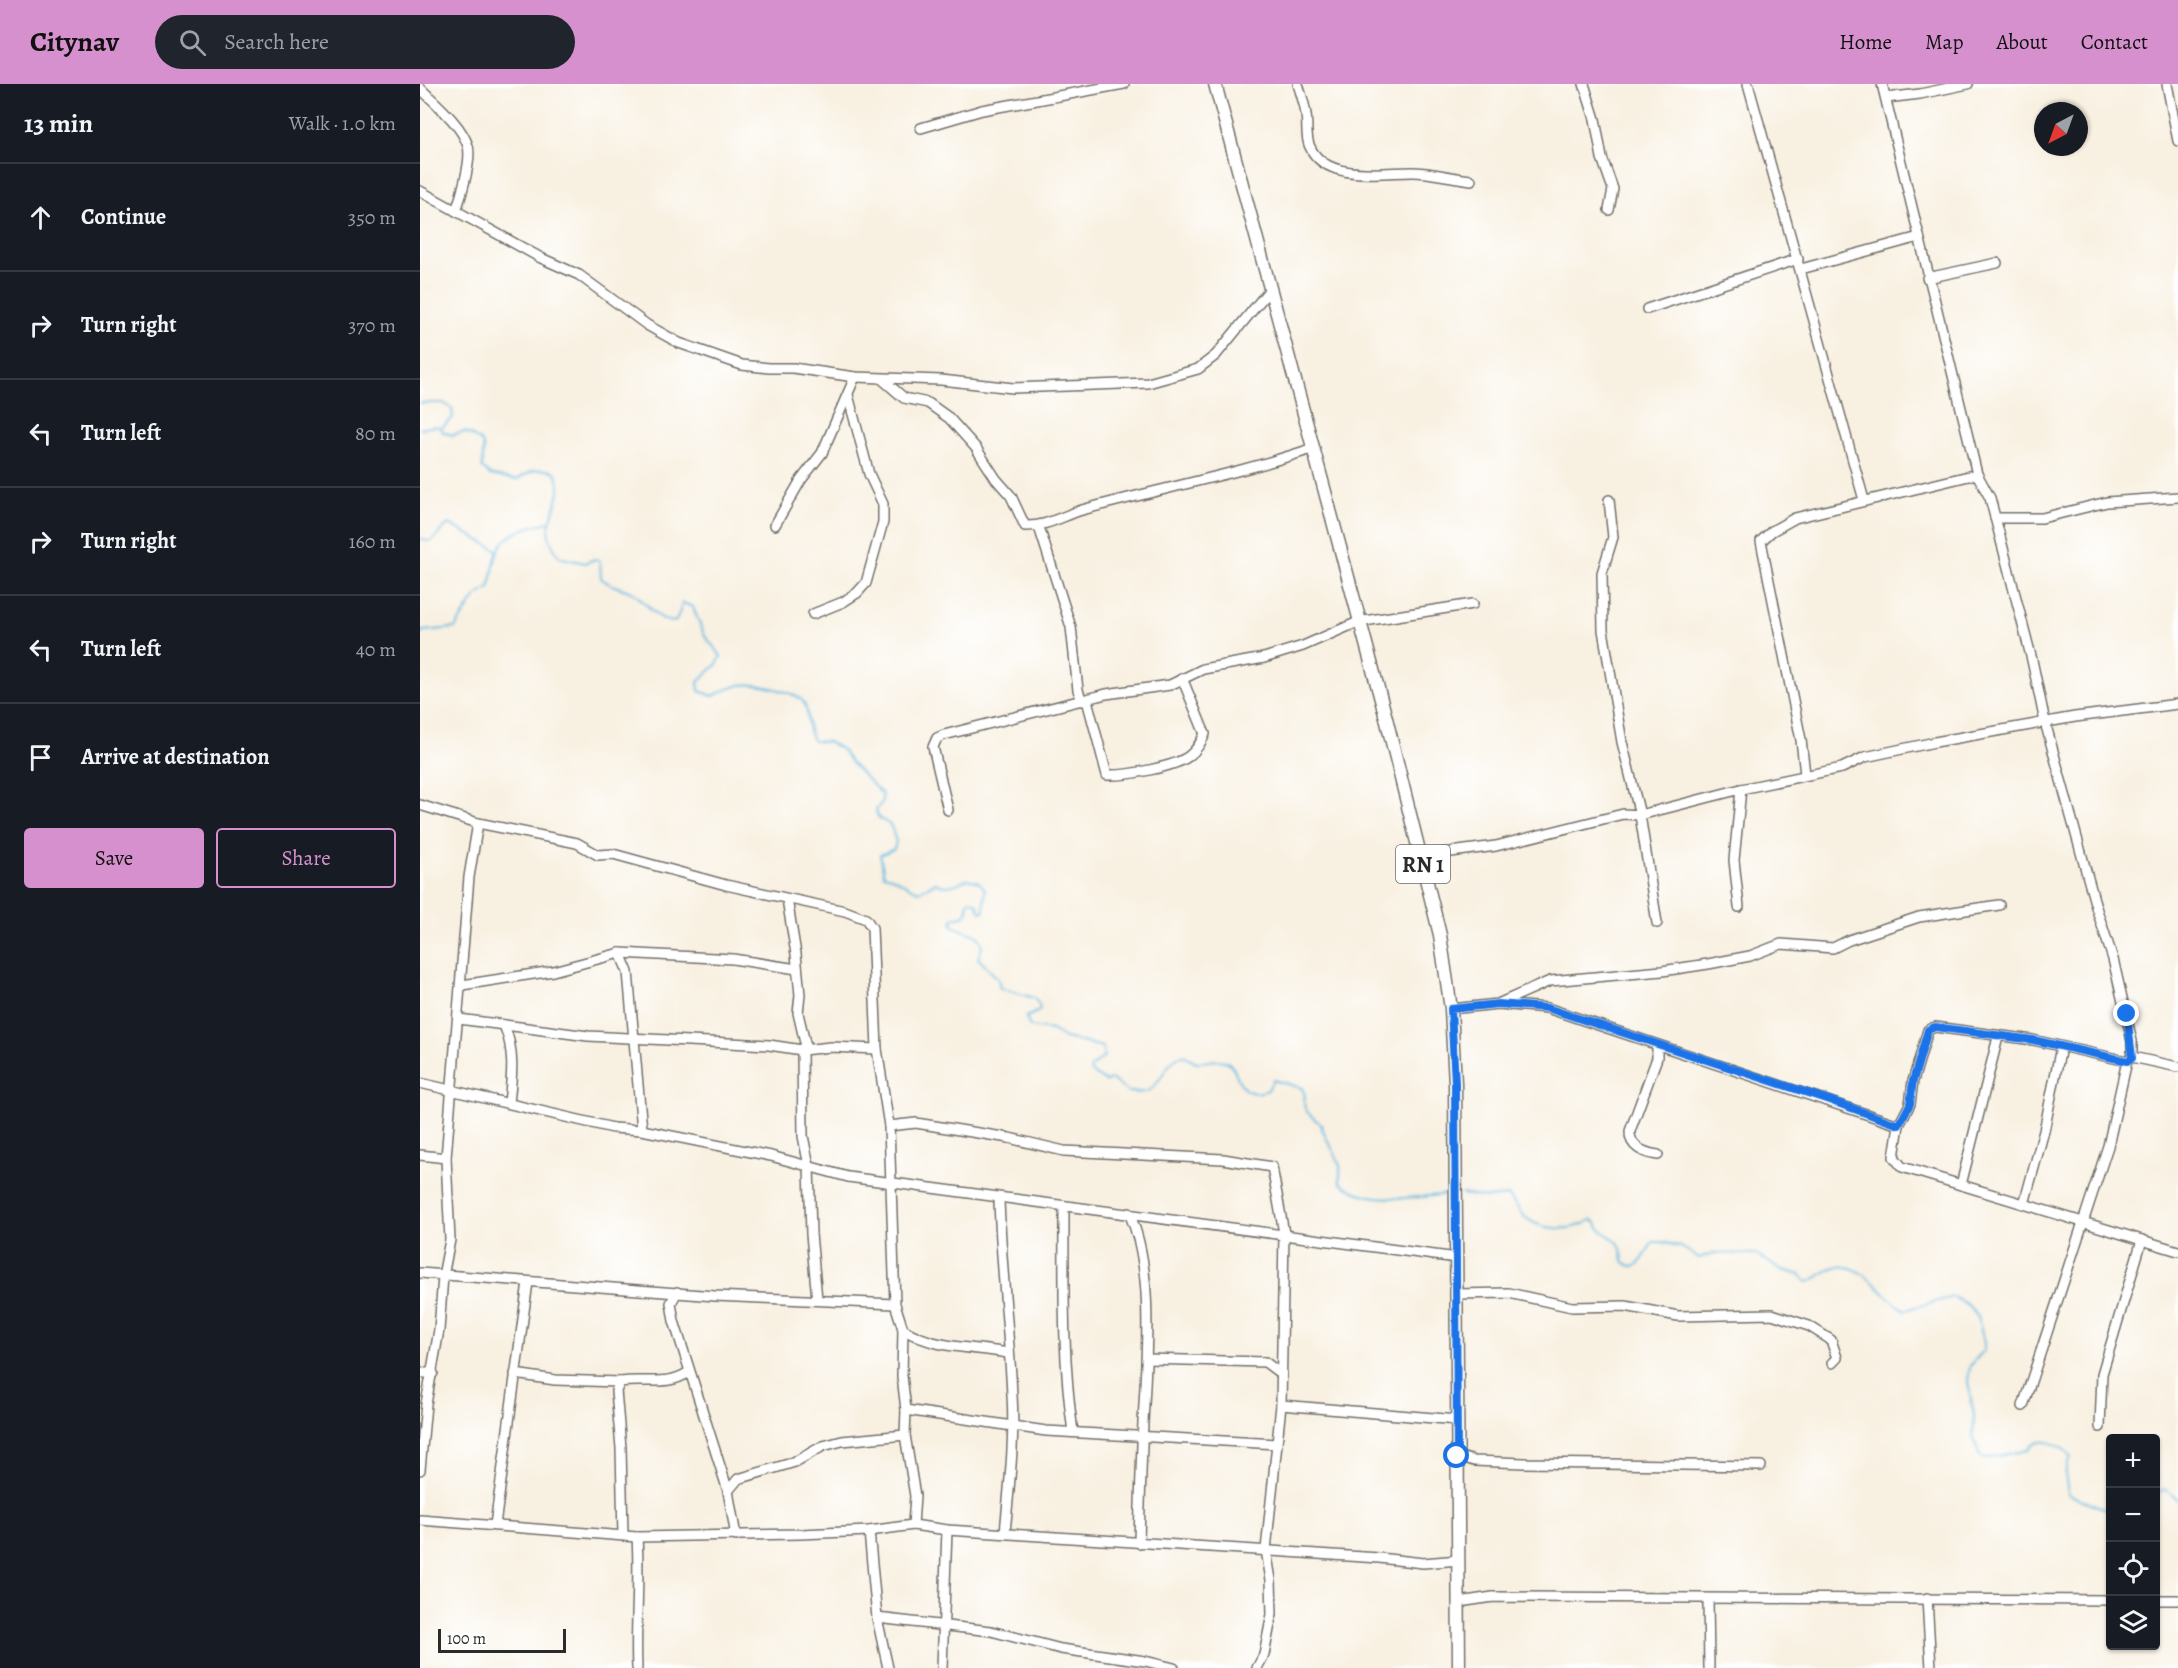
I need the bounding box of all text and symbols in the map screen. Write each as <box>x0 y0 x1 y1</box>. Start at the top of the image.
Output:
search box <box>155 15 575 69</box>
text: Citynav <box>30 23 119 61</box>
icon: search <box>176 26 209 59</box>
text: Search here <box>224 27 329 57</box>
text: Home <box>1839 28 1892 56</box>
text: Map <box>1925 28 1963 56</box>
text: About <box>1996 28 2048 56</box>
text: Contact <box>2081 28 2148 56</box>
north arrow <box>2034 102 2088 156</box>
text: 13 min <box>24 106 93 141</box>
text: Walk · 1.0 km <box>289 110 396 137</box>
icon: ahead <box>24 201 57 234</box>
text: Continue <box>81 202 166 232</box>
text: 350 m <box>348 204 396 231</box>
icon: right <box>24 309 57 342</box>
text: Turn right <box>81 310 177 340</box>
text: 370 m <box>348 312 396 339</box>
icon: left <box>24 417 57 450</box>
text: Turn left <box>81 418 161 448</box>
text: 80 m <box>355 420 396 447</box>
icon: right <box>24 525 57 558</box>
text: Turn right <box>81 526 177 556</box>
text: 160 m <box>349 528 396 555</box>
icon: left <box>24 633 57 666</box>
text: Turn left <box>81 634 161 664</box>
text: 40 m <box>356 636 396 663</box>
icon: arrive <box>24 741 57 774</box>
text: Arrive at destination <box>81 742 270 772</box>
button: Save <box>24 828 204 888</box>
button: Share <box>216 828 396 888</box>
road number: RN 1 <box>1396 845 1450 883</box>
route end <box>2113 1000 2139 1026</box>
map controls <box>2106 1434 2160 1650</box>
button: + <box>2106 1434 2160 1488</box>
route start <box>1443 1442 1469 1468</box>
button: − <box>2106 1488 2160 1542</box>
button: locate <box>2106 1542 2160 1596</box>
button: layers <box>2106 1596 2160 1650</box>
scale bar <box>438 1626 566 1654</box>
text: 100 m <box>447 1628 486 1650</box>

